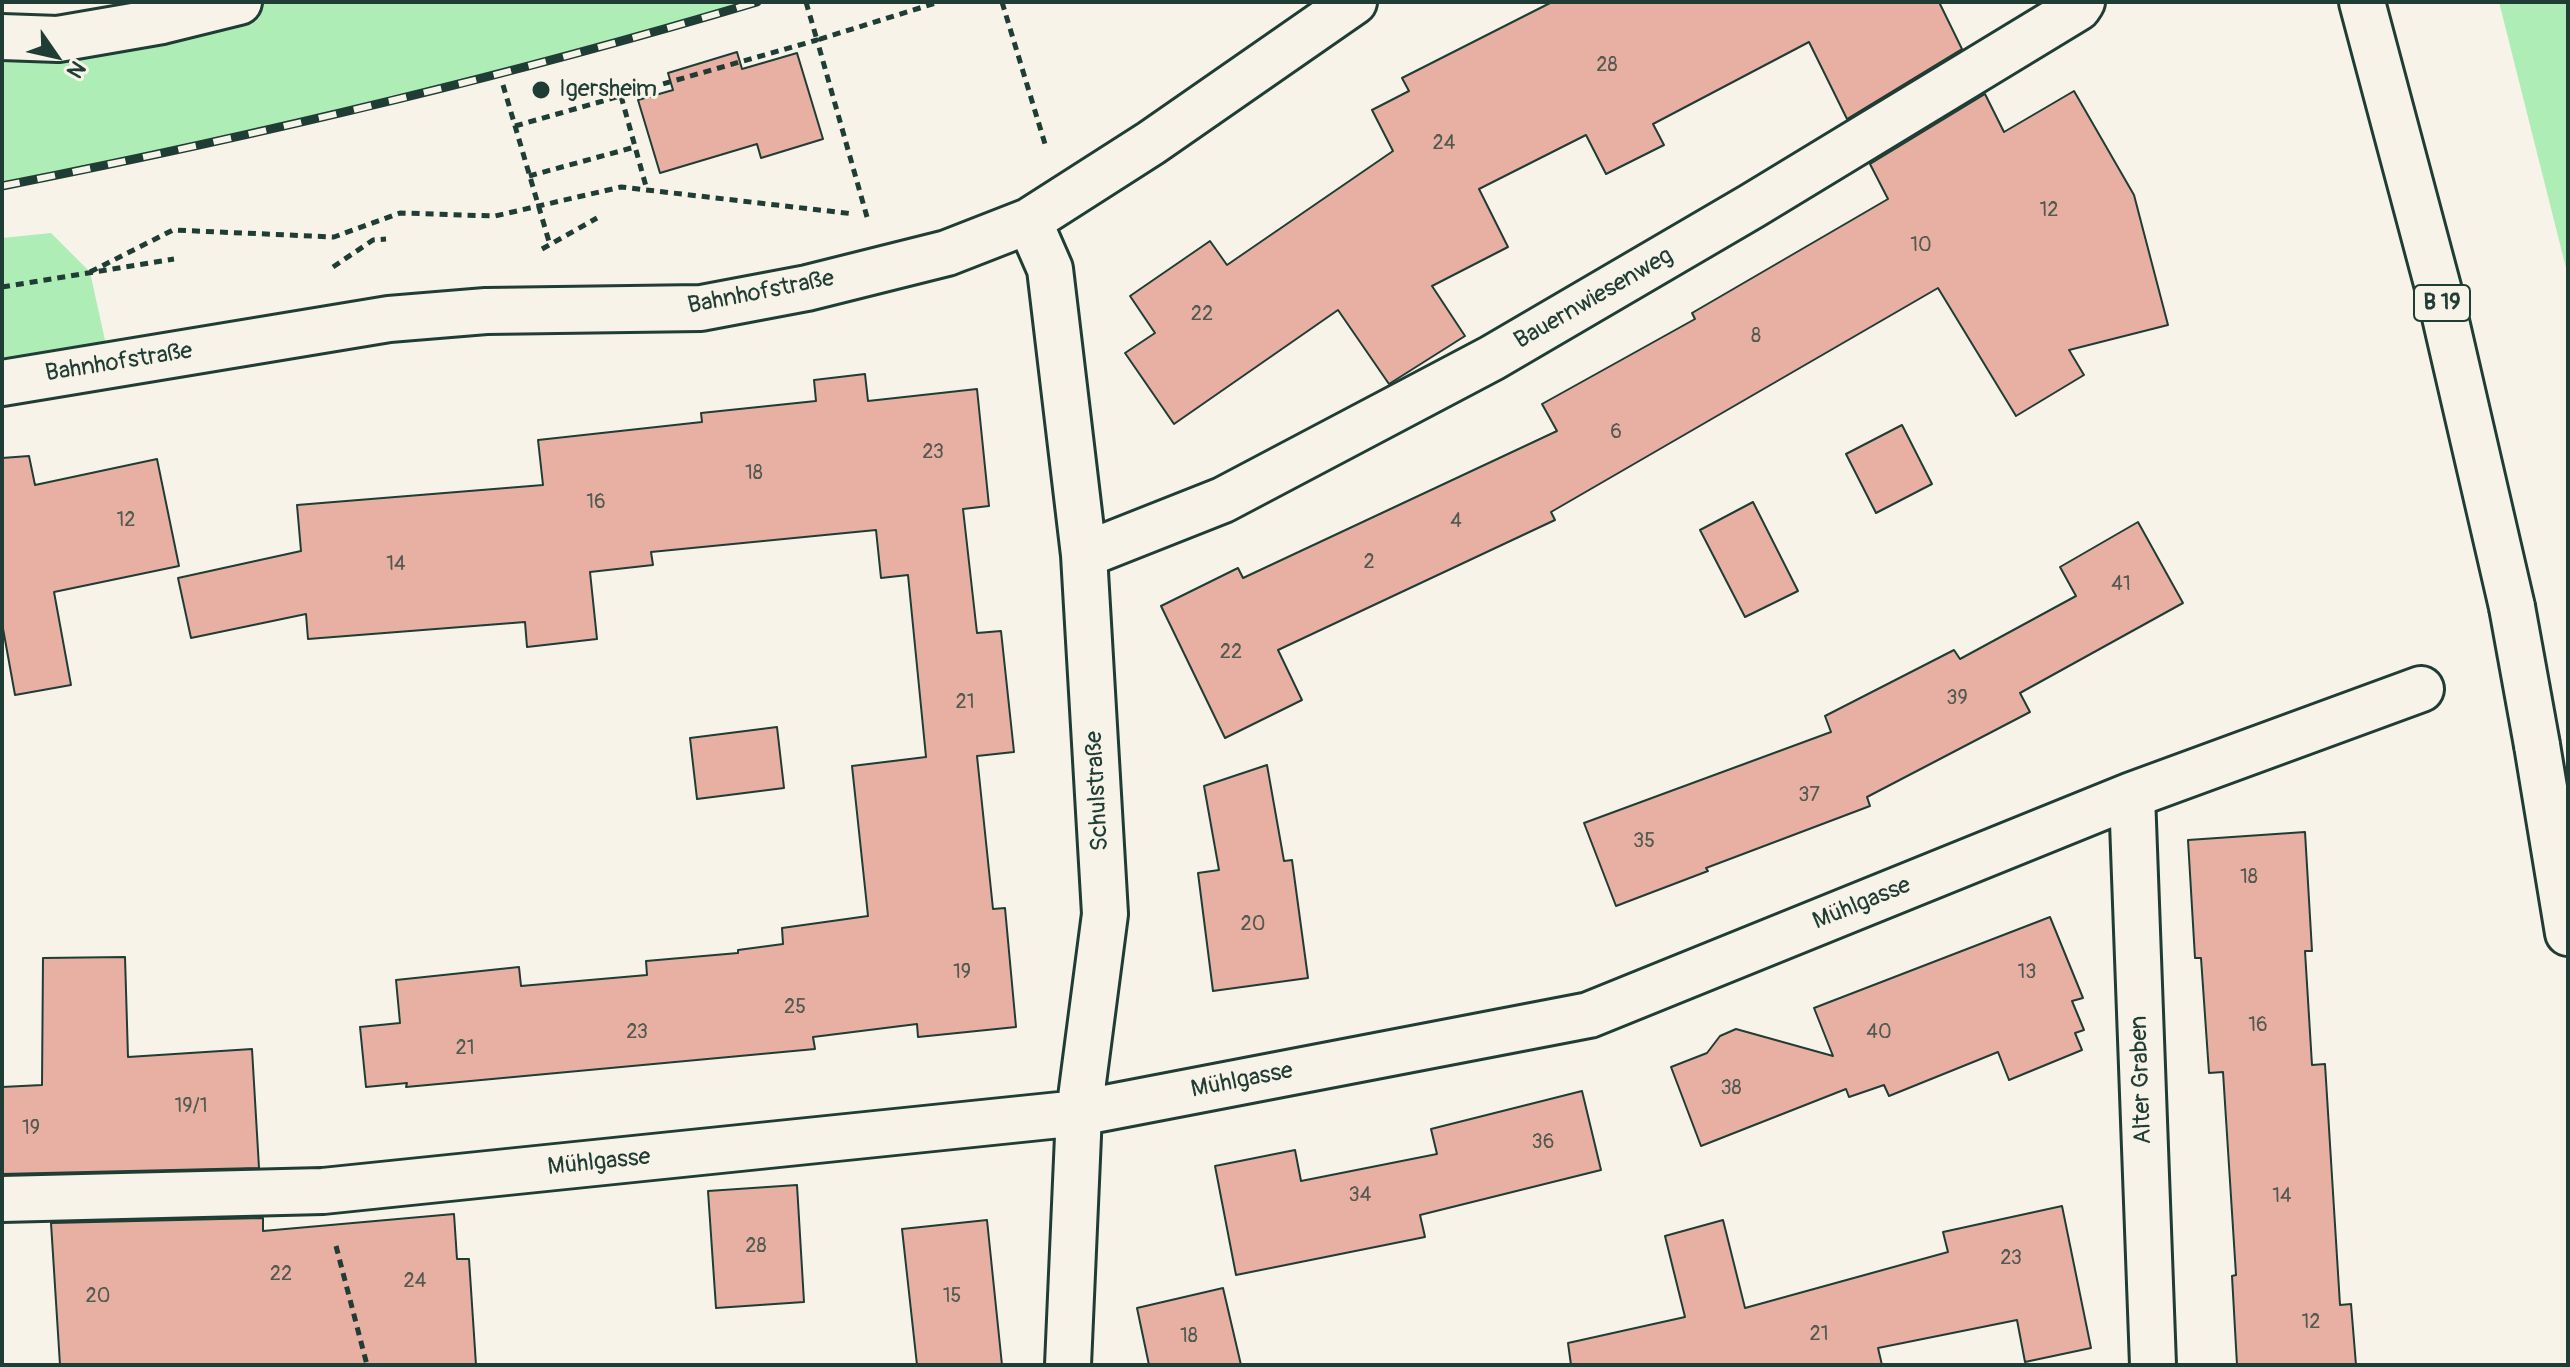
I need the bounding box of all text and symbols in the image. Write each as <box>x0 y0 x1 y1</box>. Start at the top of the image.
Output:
north arrow <box>16 16 96 96</box>
house number: 28 <box>1596 54 1618 78</box>
text: N <box>60 55 92 83</box>
place label: Igersheim <box>559 76 657 104</box>
marker: Igersheim <box>530 79 552 101</box>
house number: 24 <box>1433 132 1455 156</box>
house number: 12 <box>2040 199 2058 223</box>
house number: 10 <box>1910 234 1932 258</box>
street label: Bauernwiesenweg <box>1510 242 1678 356</box>
street label: Bahnhofstraße <box>685 265 837 321</box>
road number: B 19 <box>2414 285 2470 321</box>
house number: 22 <box>1191 303 1213 327</box>
house number: 8 <box>1751 325 1761 349</box>
street label: Bahnhofstraße <box>43 337 195 389</box>
house number: 6 <box>1610 421 1622 445</box>
house number: 23 <box>922 441 944 465</box>
house number: 18 <box>745 462 763 486</box>
house number: 16 <box>586 491 606 515</box>
house number: 12 <box>117 509 135 533</box>
house number: 4 <box>1450 510 1462 534</box>
house number: 2 <box>1363 551 1375 575</box>
house number: 14 <box>386 553 406 577</box>
house number: 41 <box>2111 573 2131 597</box>
house number: 22 <box>1220 641 1242 665</box>
house number: 39 <box>1946 687 1968 711</box>
house number: 21 <box>956 691 974 715</box>
street label: Schulstraße <box>1080 730 1116 852</box>
house number: 37 <box>1798 784 1820 808</box>
house number: 35 <box>1633 830 1655 854</box>
house number: 18 <box>2240 866 2258 890</box>
street label: Mühlgasse <box>1809 871 1915 937</box>
house number: 20 <box>1241 913 1265 937</box>
house number: 19 <box>953 961 971 985</box>
house number: 13 <box>2018 961 2036 985</box>
house number: 25 <box>784 996 806 1020</box>
house number: 16 <box>2248 1014 2268 1038</box>
street label: Alter Graben <box>2125 1015 2159 1145</box>
house number: 23 <box>626 1021 648 1045</box>
house number: 40 <box>1866 1021 1892 1045</box>
house number: 21 <box>456 1037 474 1061</box>
street label: Mühlgasse <box>1189 1057 1295 1105</box>
house number: 38 <box>1720 1077 1742 1101</box>
house number: 19/1 <box>174 1095 208 1119</box>
house number: 19 <box>22 1117 40 1141</box>
house number: 36 <box>1532 1131 1554 1155</box>
street label: Mühlgasse <box>546 1143 652 1183</box>
house number: 34 <box>1349 1184 1371 1208</box>
house number: 14 <box>2272 1185 2292 1209</box>
house number: 28 <box>745 1235 767 1259</box>
house number: 23 <box>2000 1247 2022 1271</box>
house number: 22 <box>270 1263 292 1287</box>
house number: 24 <box>404 1270 426 1294</box>
house number: 20 <box>86 1285 110 1309</box>
house number: 15 <box>943 1285 961 1309</box>
house number: 12 <box>2302 1311 2320 1335</box>
house number: 21 <box>1810 1323 1828 1347</box>
house number: 18 <box>1180 1325 1198 1349</box>

